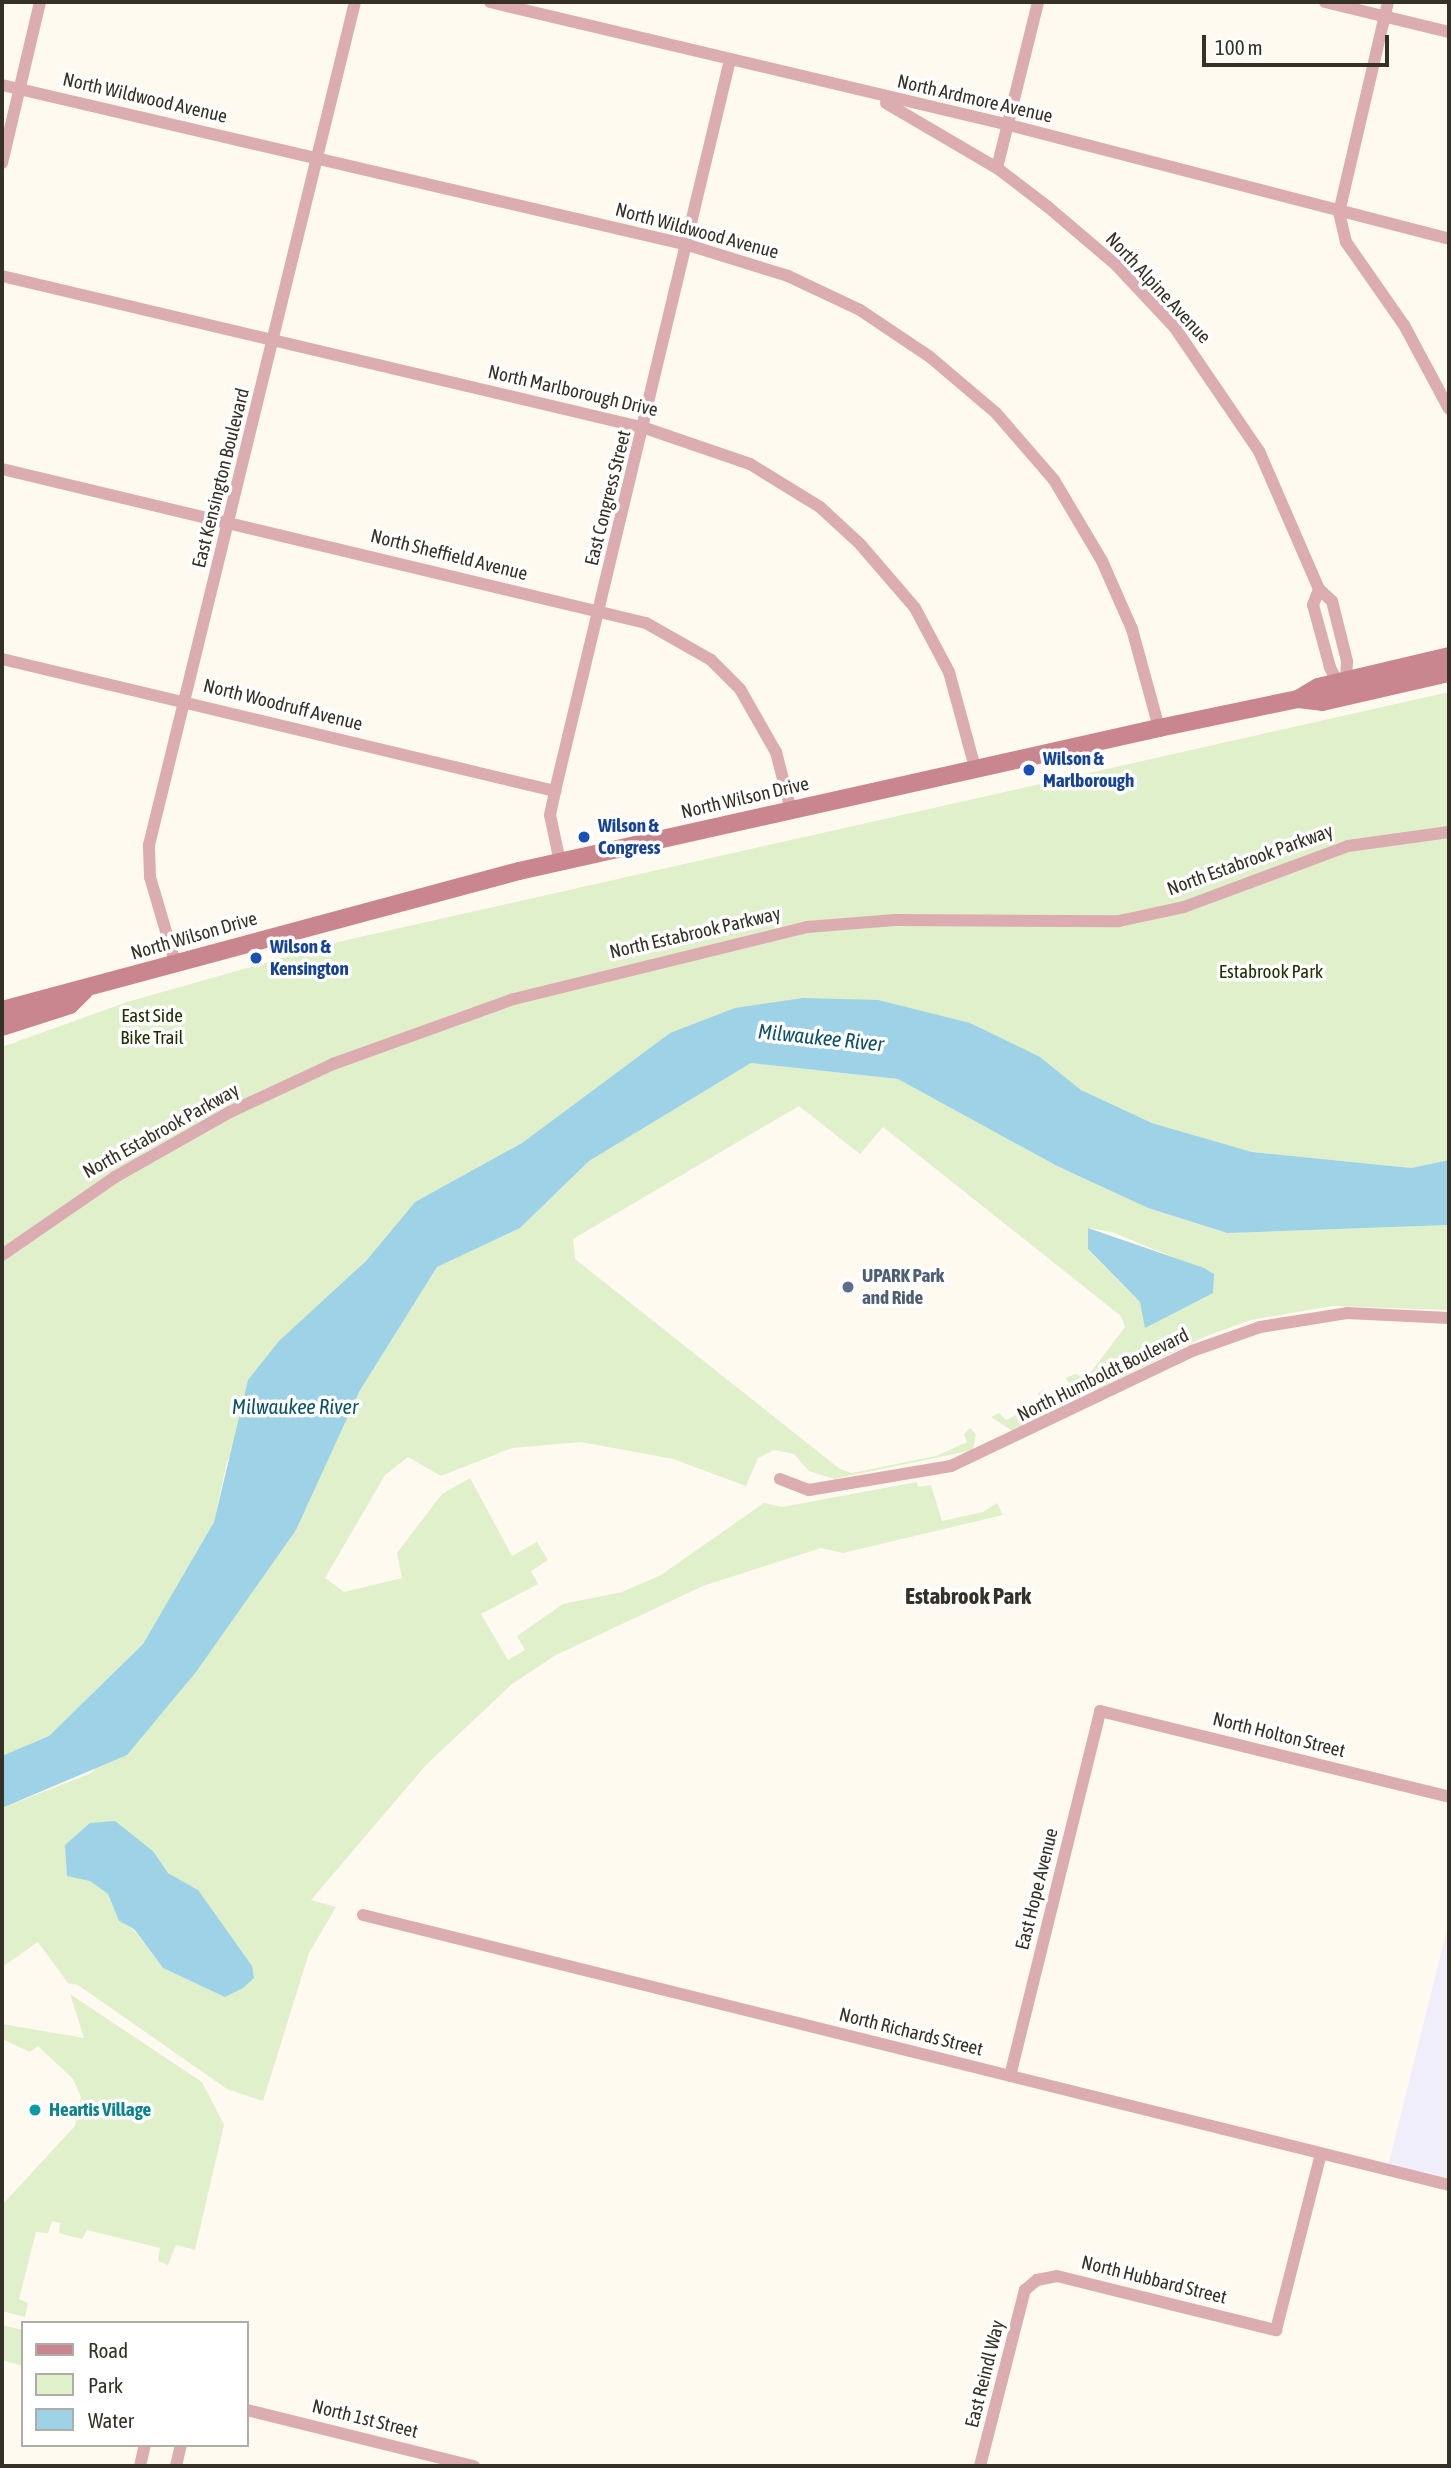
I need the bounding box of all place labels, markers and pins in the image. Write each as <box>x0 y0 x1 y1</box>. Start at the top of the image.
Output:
place label: Wilson & Marlborough <box>1043 748 1134 792</box>
marker: Wilson & Marlborough <box>1021 762 1037 778</box>
place label: Wilson & Congress <box>598 815 661 859</box>
marker: Wilson & Congress <box>576 829 592 845</box>
place label: Wilson & Kensington <box>270 936 349 980</box>
marker: Wilson & Kensington <box>248 950 264 966</box>
place label: UPARK Park and Ride <box>862 1265 944 1309</box>
marker: UPARK Park and Ride <box>840 1279 856 1295</box>
place label: Heartis Village <box>49 2099 151 2121</box>
marker: Heartis Village <box>27 2102 43 2118</box>

